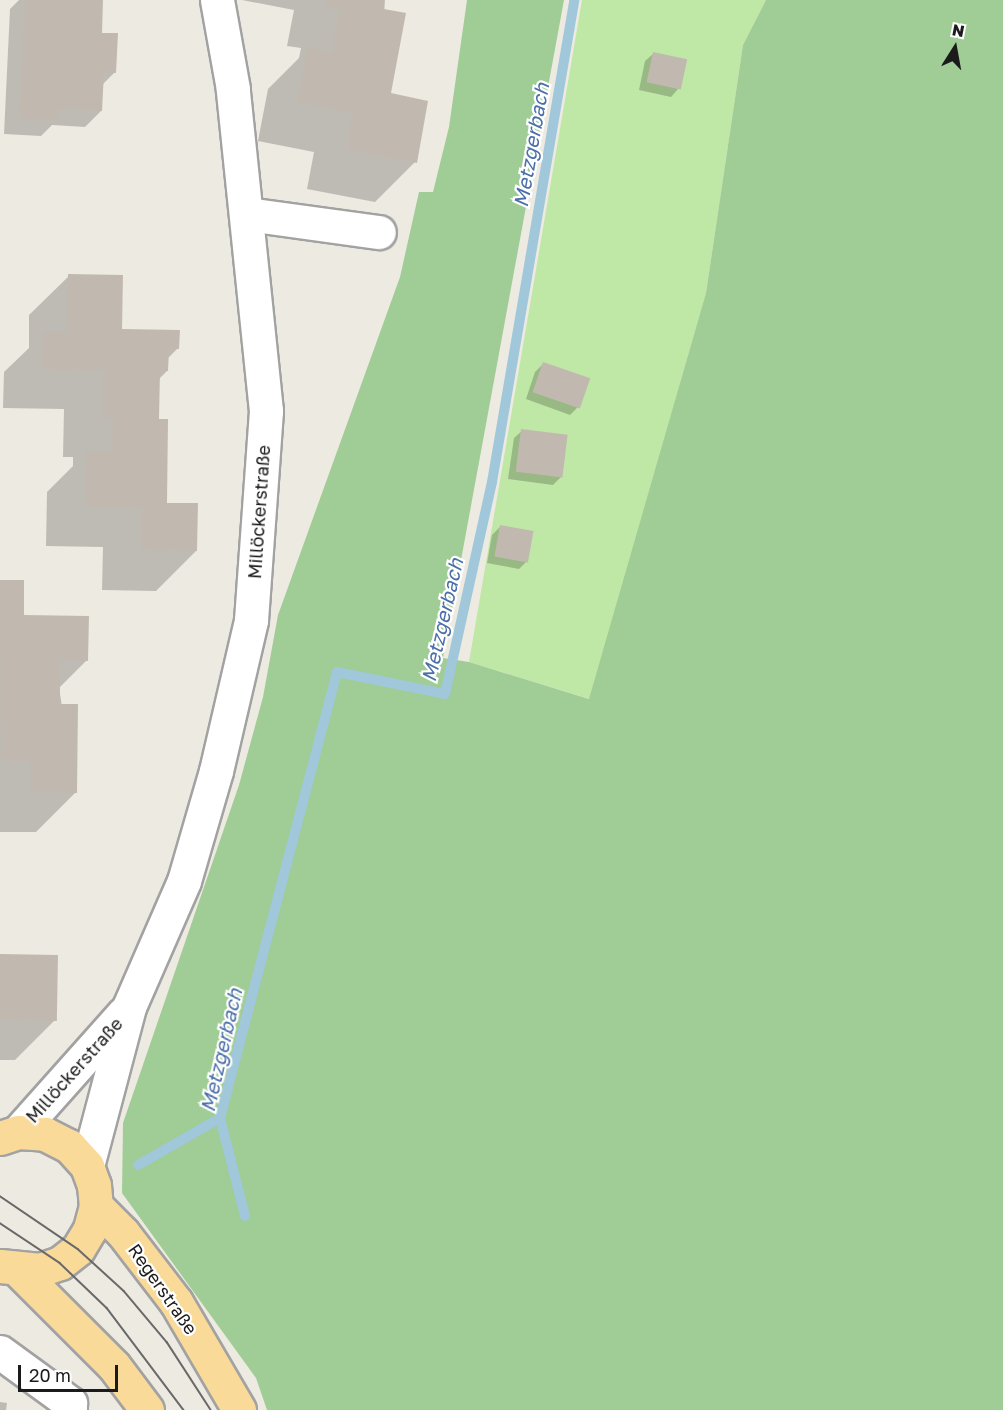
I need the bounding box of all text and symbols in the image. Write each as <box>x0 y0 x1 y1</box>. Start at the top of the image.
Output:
north arrow <box>925 18 985 78</box>
text: N <box>951 19 966 41</box>
water label: Metzgerbach <box>508 81 554 209</box>
street label: Millöckerstraße <box>244 444 274 580</box>
water label: Metzgerbach <box>416 556 468 684</box>
water label: Metzgerbach <box>195 986 247 1114</box>
street label: Millöckerstraße <box>21 1013 127 1127</box>
street label: Regerstraße <box>124 1240 202 1338</box>
scale bar <box>21 1353 122 1391</box>
text: 20 m <box>29 1364 71 1386</box>

